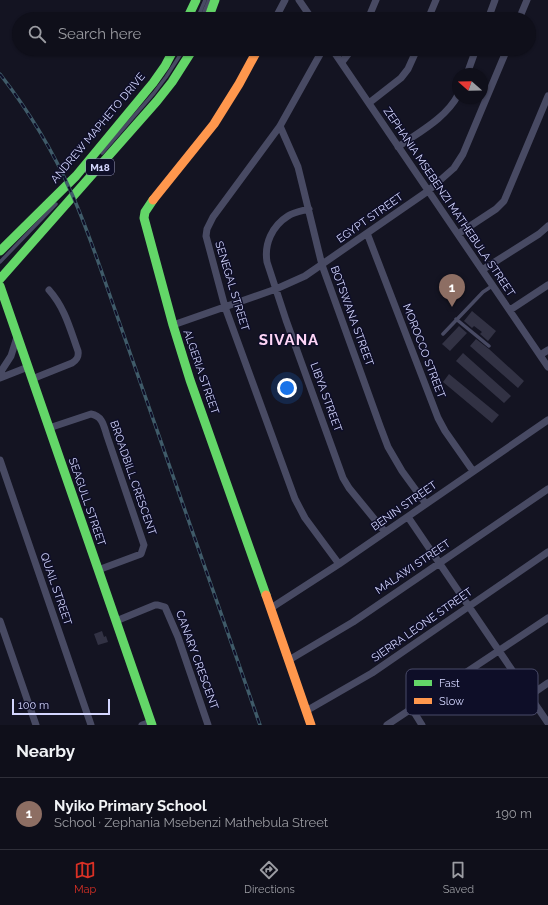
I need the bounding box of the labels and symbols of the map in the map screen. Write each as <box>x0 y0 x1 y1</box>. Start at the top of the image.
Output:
north arrow <box>452 68 488 104</box>
street label: ANDREW MAPHETO DRIVE <box>48 70 148 186</box>
street label: ZEPHANIA MSEBENZI MATHEBULA STREET <box>381 105 518 299</box>
road number: M18 <box>86 159 114 175</box>
street label: EGYPT STREET <box>334 190 406 246</box>
street label: SENEGAL STREET <box>212 239 252 333</box>
street label: BOTSWANA STREET <box>328 264 376 368</box>
pin: 1 <box>439 274 465 307</box>
street label: MOROCCO STREET <box>400 302 448 400</box>
street label: ALGERIA STREET <box>180 328 222 416</box>
district label: SIVANA <box>259 331 319 349</box>
street label: LIBYA STREET <box>307 360 345 434</box>
your location <box>277 378 297 398</box>
street label: BROADBILL CRESCENT <box>107 419 159 537</box>
street label: SEAGULL STREET <box>66 456 108 548</box>
street label: BENIN STREET <box>369 478 440 533</box>
street label: MALAWI STREET <box>373 537 453 597</box>
street label: QUAIL STREET <box>37 551 75 627</box>
street label: SIERRA LEONE STREET <box>369 585 475 665</box>
street label: CANARY CRESCENT <box>173 609 221 712</box>
legend <box>406 669 538 715</box>
text: Fast <box>439 677 460 690</box>
text: Slow <box>439 695 464 708</box>
scale bar <box>12 697 110 716</box>

